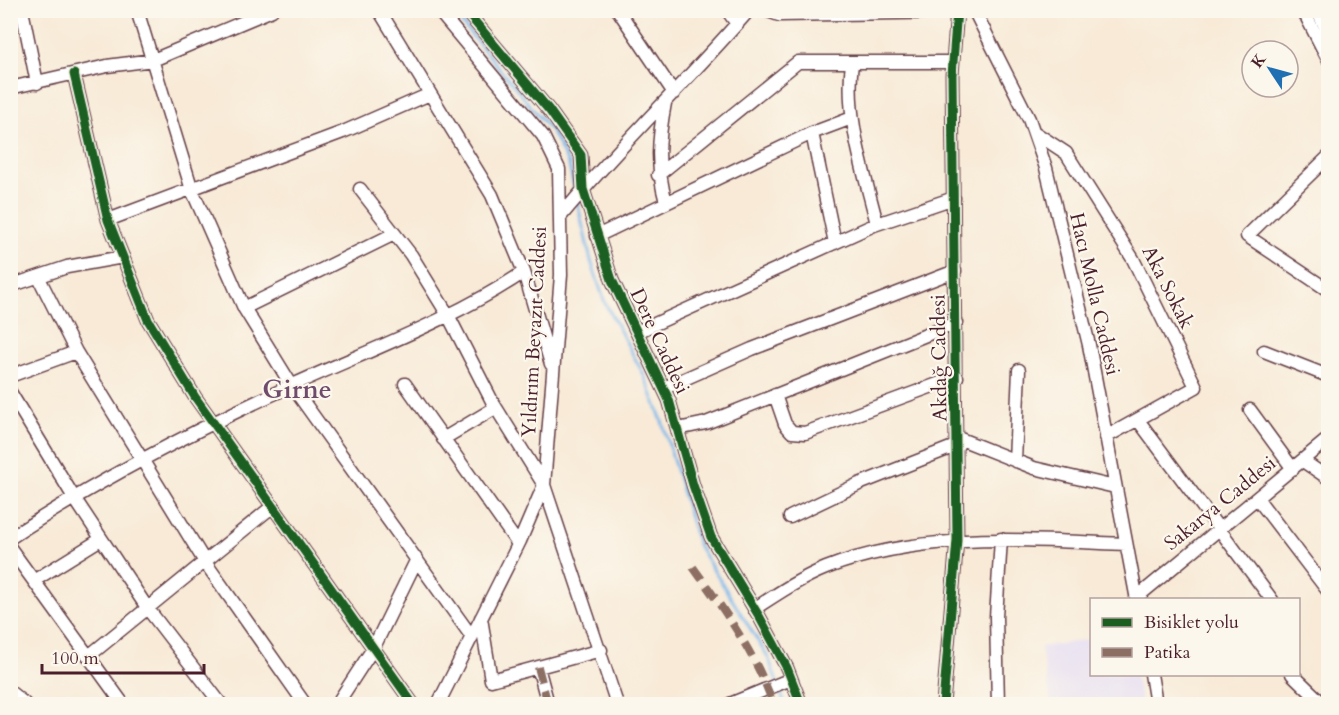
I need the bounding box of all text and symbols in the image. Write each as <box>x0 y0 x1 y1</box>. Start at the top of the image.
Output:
north arrow <box>1240 39 1300 99</box>
text: K <box>1246 49 1271 72</box>
street label: Hacı Molla Caddesi <box>1063 210 1127 378</box>
street label: Yıldırım Beyazıt Caddesi <box>515 225 553 438</box>
street label: Aka Sokak <box>1136 241 1201 333</box>
street label: Dere Caddesi <box>624 284 696 399</box>
street label: Akdağ Caddesi <box>924 294 954 422</box>
district label: Girne <box>262 372 332 407</box>
street label: Sakarya Caddesi <box>1158 449 1282 556</box>
legend <box>1090 598 1300 676</box>
text: Bisiklet yolu <box>1144 610 1239 635</box>
scale bar <box>42 637 204 675</box>
text: Patika <box>1144 640 1191 665</box>
text: 100 m <box>51 646 99 671</box>

